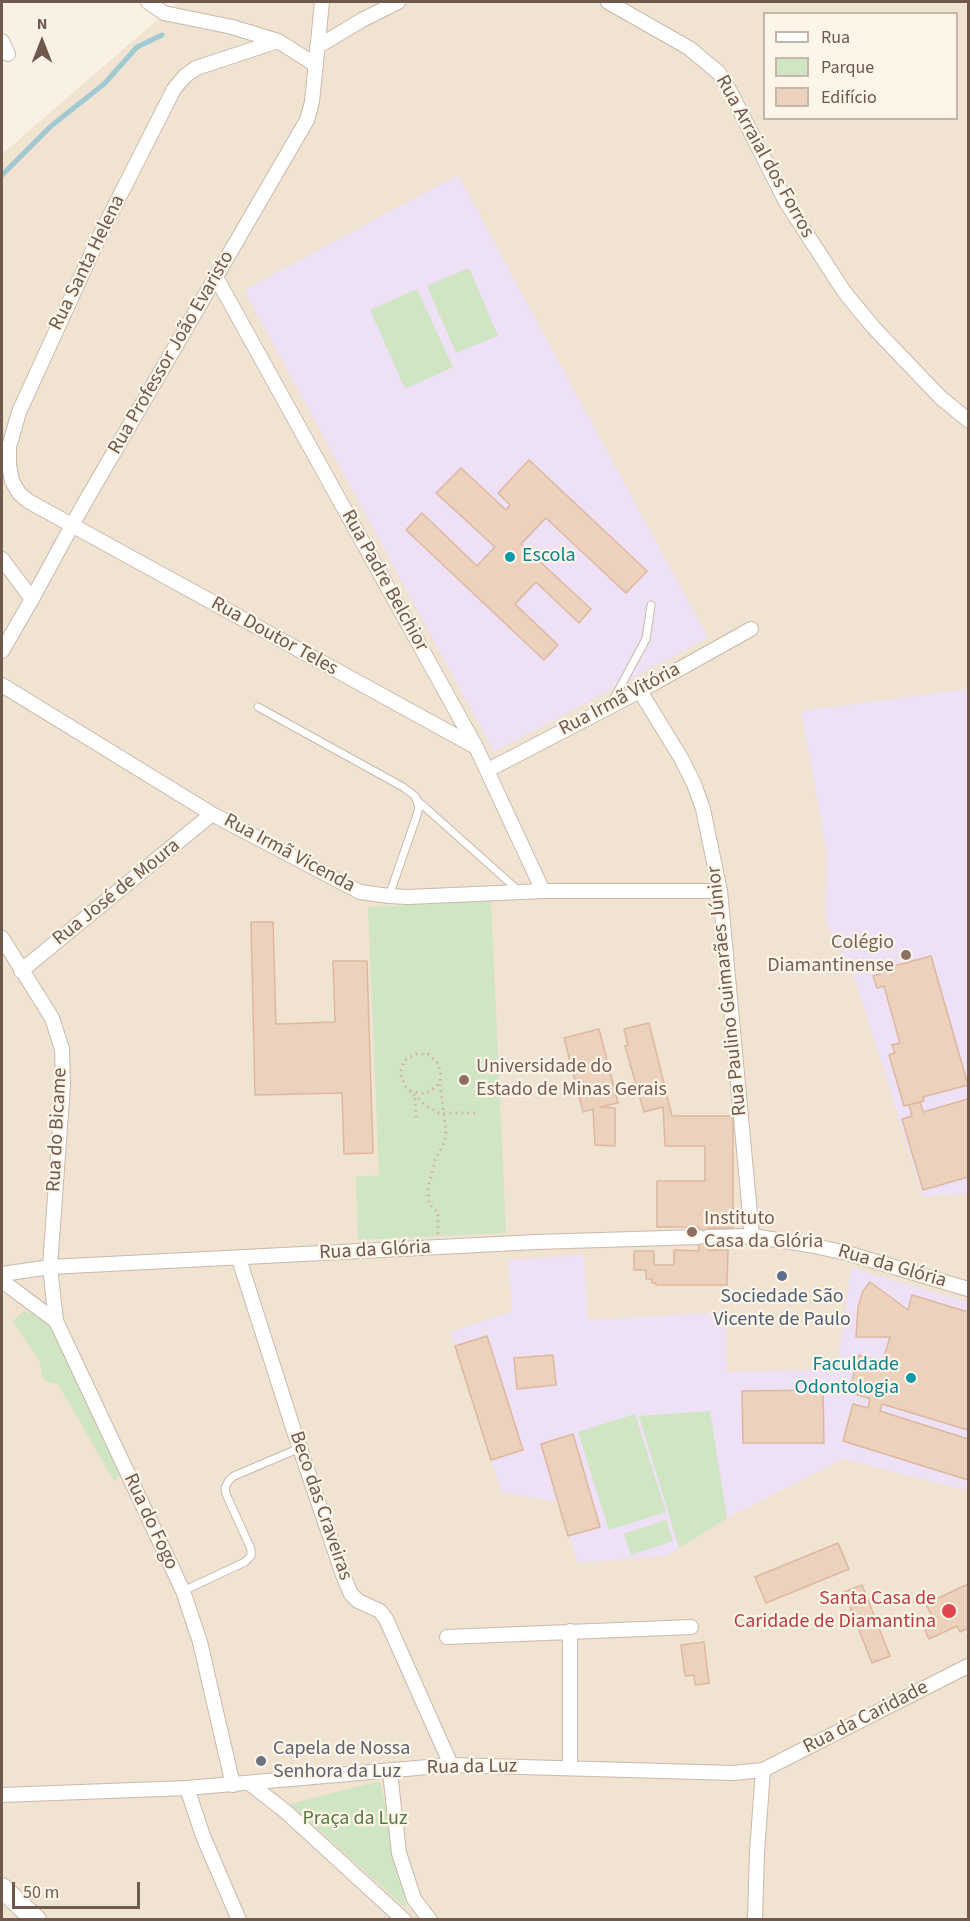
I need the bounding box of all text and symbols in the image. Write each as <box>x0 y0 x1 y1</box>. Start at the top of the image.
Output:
north arrow <box>12 12 72 72</box>
legend <box>763 12 958 120</box>
text: N <box>37 13 47 35</box>
text: Rua <box>821 25 850 50</box>
text: Parque <box>821 55 874 80</box>
street label: Rua Arraial dos Forros <box>709 71 819 243</box>
text: Edifício <box>821 85 877 110</box>
street label: Rua Santa Helena <box>45 191 131 335</box>
street label: Rua Professor João Evaristo <box>104 247 240 459</box>
street label: Rua Padre Belchior <box>335 506 433 656</box>
place label: Escola <box>522 545 576 569</box>
marker: Escola <box>503 550 517 564</box>
street label: Rua Doutor Teles <box>206 592 342 682</box>
street label: Rua Irmã Vitória <box>555 658 685 742</box>
street label: Rua Irmã Vicenda <box>219 809 359 899</box>
street label: Rua José de Moura <box>49 834 185 952</box>
street label: Rua Paulino Guimarães Júnior <box>703 865 753 1117</box>
place label: Colégio Diamantinense <box>767 932 894 979</box>
marker: Colégio Diamantinense <box>899 948 913 962</box>
place label: Universidade do Estado de Minas Gerais <box>476 1056 667 1103</box>
street label: Rua do Bicame <box>43 1067 73 1193</box>
marker: Universidade do Estado de Minas Gerais <box>457 1073 471 1087</box>
place label: Instituto Casa da Glória <box>704 1208 823 1255</box>
marker: Instituto Casa da Glória <box>685 1225 699 1239</box>
street label: Rua da Glória <box>319 1236 431 1266</box>
street label: Rua da Glória <box>835 1240 949 1294</box>
marker: Sociedade São Vicente de Paulo <box>775 1269 789 1283</box>
place label: Sociedade São Vicente de Paulo <box>713 1286 851 1333</box>
place label: Faculdade Odontologia <box>794 1354 899 1401</box>
marker: Faculdade Odontologia <box>904 1371 918 1385</box>
street label: Beco das Craveiras <box>283 1428 357 1584</box>
street label: Rua do Fogo <box>117 1470 183 1574</box>
place label: Santa Casa de Caridade de Diamantina <box>734 1588 936 1635</box>
marker: Santa Casa de Caridade de Diamantina <box>940 1602 958 1620</box>
street label: Rua da Caridade <box>799 1676 933 1760</box>
place label: Capela de Nossa Senhora da Luz <box>273 1738 410 1785</box>
marker: Capela de Nossa Senhora da Luz <box>254 1754 268 1768</box>
street label: Rua da Luz <box>427 1755 517 1781</box>
park label: Praça da Luz <box>303 1808 407 1832</box>
scale bar <box>15 1870 142 1908</box>
text: 50 m <box>23 1880 59 1905</box>

